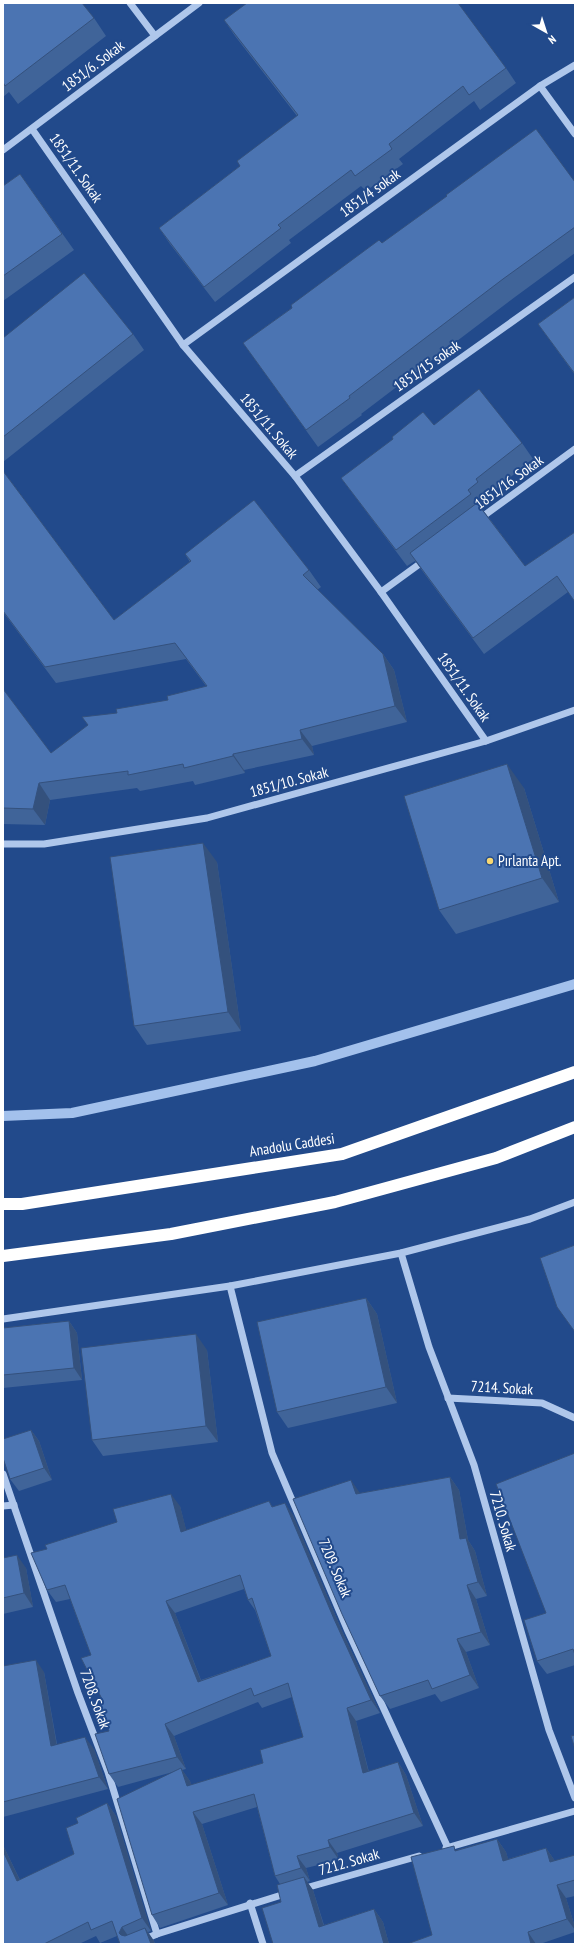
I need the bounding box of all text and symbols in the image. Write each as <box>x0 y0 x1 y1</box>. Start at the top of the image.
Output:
north arrow <box>526 12 566 52</box>
text: N <box>546 32 559 47</box>
street label: 1851/6. Sokak <box>58 36 128 95</box>
street label: 1851/11. Sokak <box>46 129 107 206</box>
street label: 1851/4 sokak <box>336 164 404 221</box>
street label: 1851/15 sokak <box>390 336 464 396</box>
street label: 1851/11. Sokak <box>236 389 303 463</box>
street label: 1851/16. Sokak <box>471 450 547 513</box>
street label: 1851/11. Sokak <box>434 648 495 725</box>
street label: 1851/10. Sokak <box>248 762 330 801</box>
place label: Pırlanta Apt. <box>498 851 562 870</box>
marker: Pırlanta Apt. <box>485 856 495 866</box>
street label: Anadolu Caddesi <box>248 1128 336 1161</box>
street label: 7214. Sokak <box>470 1376 534 1399</box>
street label: 7210. Sokak <box>486 1488 521 1554</box>
street label: 7209. Sokak <box>315 1535 356 1600</box>
street label: 7208. Sokak <box>76 1666 115 1732</box>
street label: 7212. Sokak <box>316 1844 382 1879</box>

